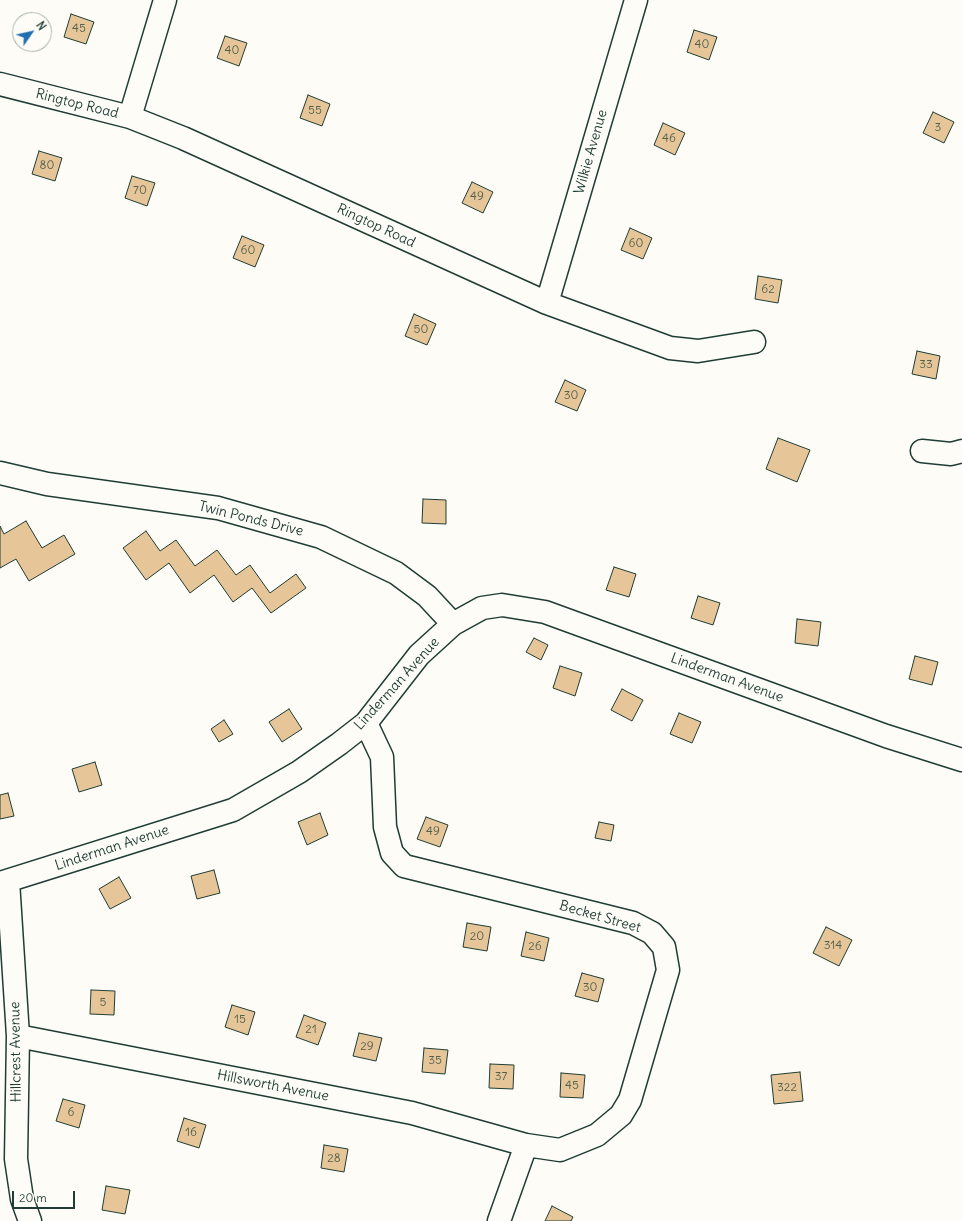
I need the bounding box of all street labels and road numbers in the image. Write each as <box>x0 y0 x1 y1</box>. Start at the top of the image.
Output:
street label: Ringtop Road <box>34 86 120 122</box>
street label: Wilkie Avenue <box>571 108 611 196</box>
street label: Ringtop Road <box>334 200 418 252</box>
street label: Twin Ponds Drive <box>197 498 305 540</box>
street label: Linderman Avenue <box>351 634 443 734</box>
street label: Linderman Avenue <box>668 650 786 706</box>
street label: Linderman Avenue <box>53 822 171 874</box>
street label: Becket Street <box>557 897 643 937</box>
street label: Hillcrest Avenue <box>7 1001 25 1103</box>
street label: Hillsworth Avenue <box>216 1067 330 1105</box>

